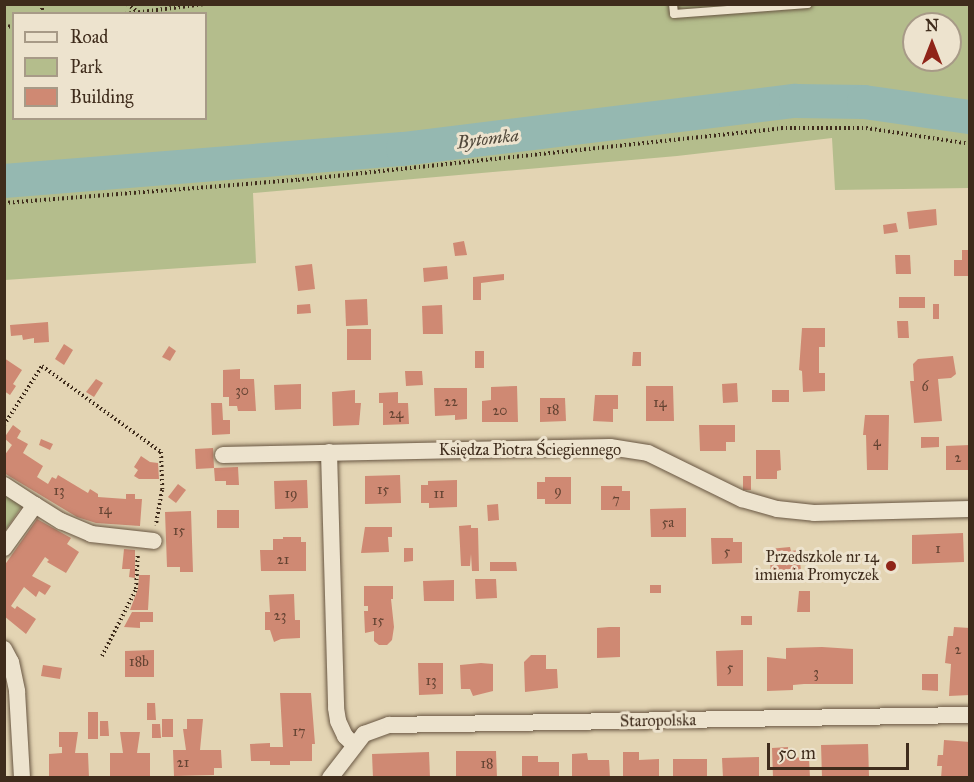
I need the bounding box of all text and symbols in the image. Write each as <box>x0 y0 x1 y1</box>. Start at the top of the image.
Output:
legend <box>12 12 207 120</box>
north arrow <box>902 12 962 72</box>
text: N <box>925 16 939 35</box>
text: Road <box>70 26 108 48</box>
text: Park <box>70 56 103 78</box>
text: Building <box>70 86 133 108</box>
water label: Bytomka <box>456 124 520 154</box>
house number: 6 <box>921 379 929 395</box>
house number: 30 <box>235 383 249 399</box>
house number: 22 <box>444 394 458 410</box>
house number: 14 <box>653 395 667 411</box>
house number: 18 <box>547 402 559 418</box>
house number: 20 <box>492 403 508 419</box>
house number: 24 <box>389 406 403 422</box>
house number: 4 <box>873 434 881 450</box>
street label: Księdza Piotra Ściegiennego <box>439 440 621 460</box>
house number: 2 <box>955 450 961 466</box>
house number: 15 <box>377 482 389 498</box>
house number: 13 <box>53 483 65 499</box>
house number: 9 <box>554 483 562 499</box>
house number: 19 <box>285 486 297 502</box>
house number: 11 <box>433 486 445 502</box>
house number: 7 <box>612 492 620 508</box>
house number: 14 <box>98 502 112 518</box>
house number: 5a <box>662 515 674 531</box>
house number: 15 <box>173 523 185 539</box>
house number: 1 <box>935 541 941 557</box>
house number: 5 <box>724 544 730 560</box>
place label: Przedszkole nr 14 imienia Promyczek <box>755 547 879 585</box>
house number: 21 <box>277 552 289 568</box>
marker: Przedszkole nr 14 imienia Promyczek <box>884 559 898 573</box>
house number: 23 <box>274 608 286 624</box>
house number: 15 <box>372 613 384 629</box>
house number: 2 <box>955 642 961 658</box>
house number: 18b <box>129 654 149 670</box>
house number: 5 <box>727 660 733 676</box>
house number: 3 <box>813 665 819 681</box>
house number: 13 <box>425 673 437 689</box>
street label: Staropolska <box>620 711 696 731</box>
house number: 17 <box>292 724 306 740</box>
scale bar <box>770 731 912 769</box>
text: 50 m <box>778 742 816 764</box>
house number: 21 <box>177 755 189 771</box>
house number: 18 <box>481 756 493 772</box>

